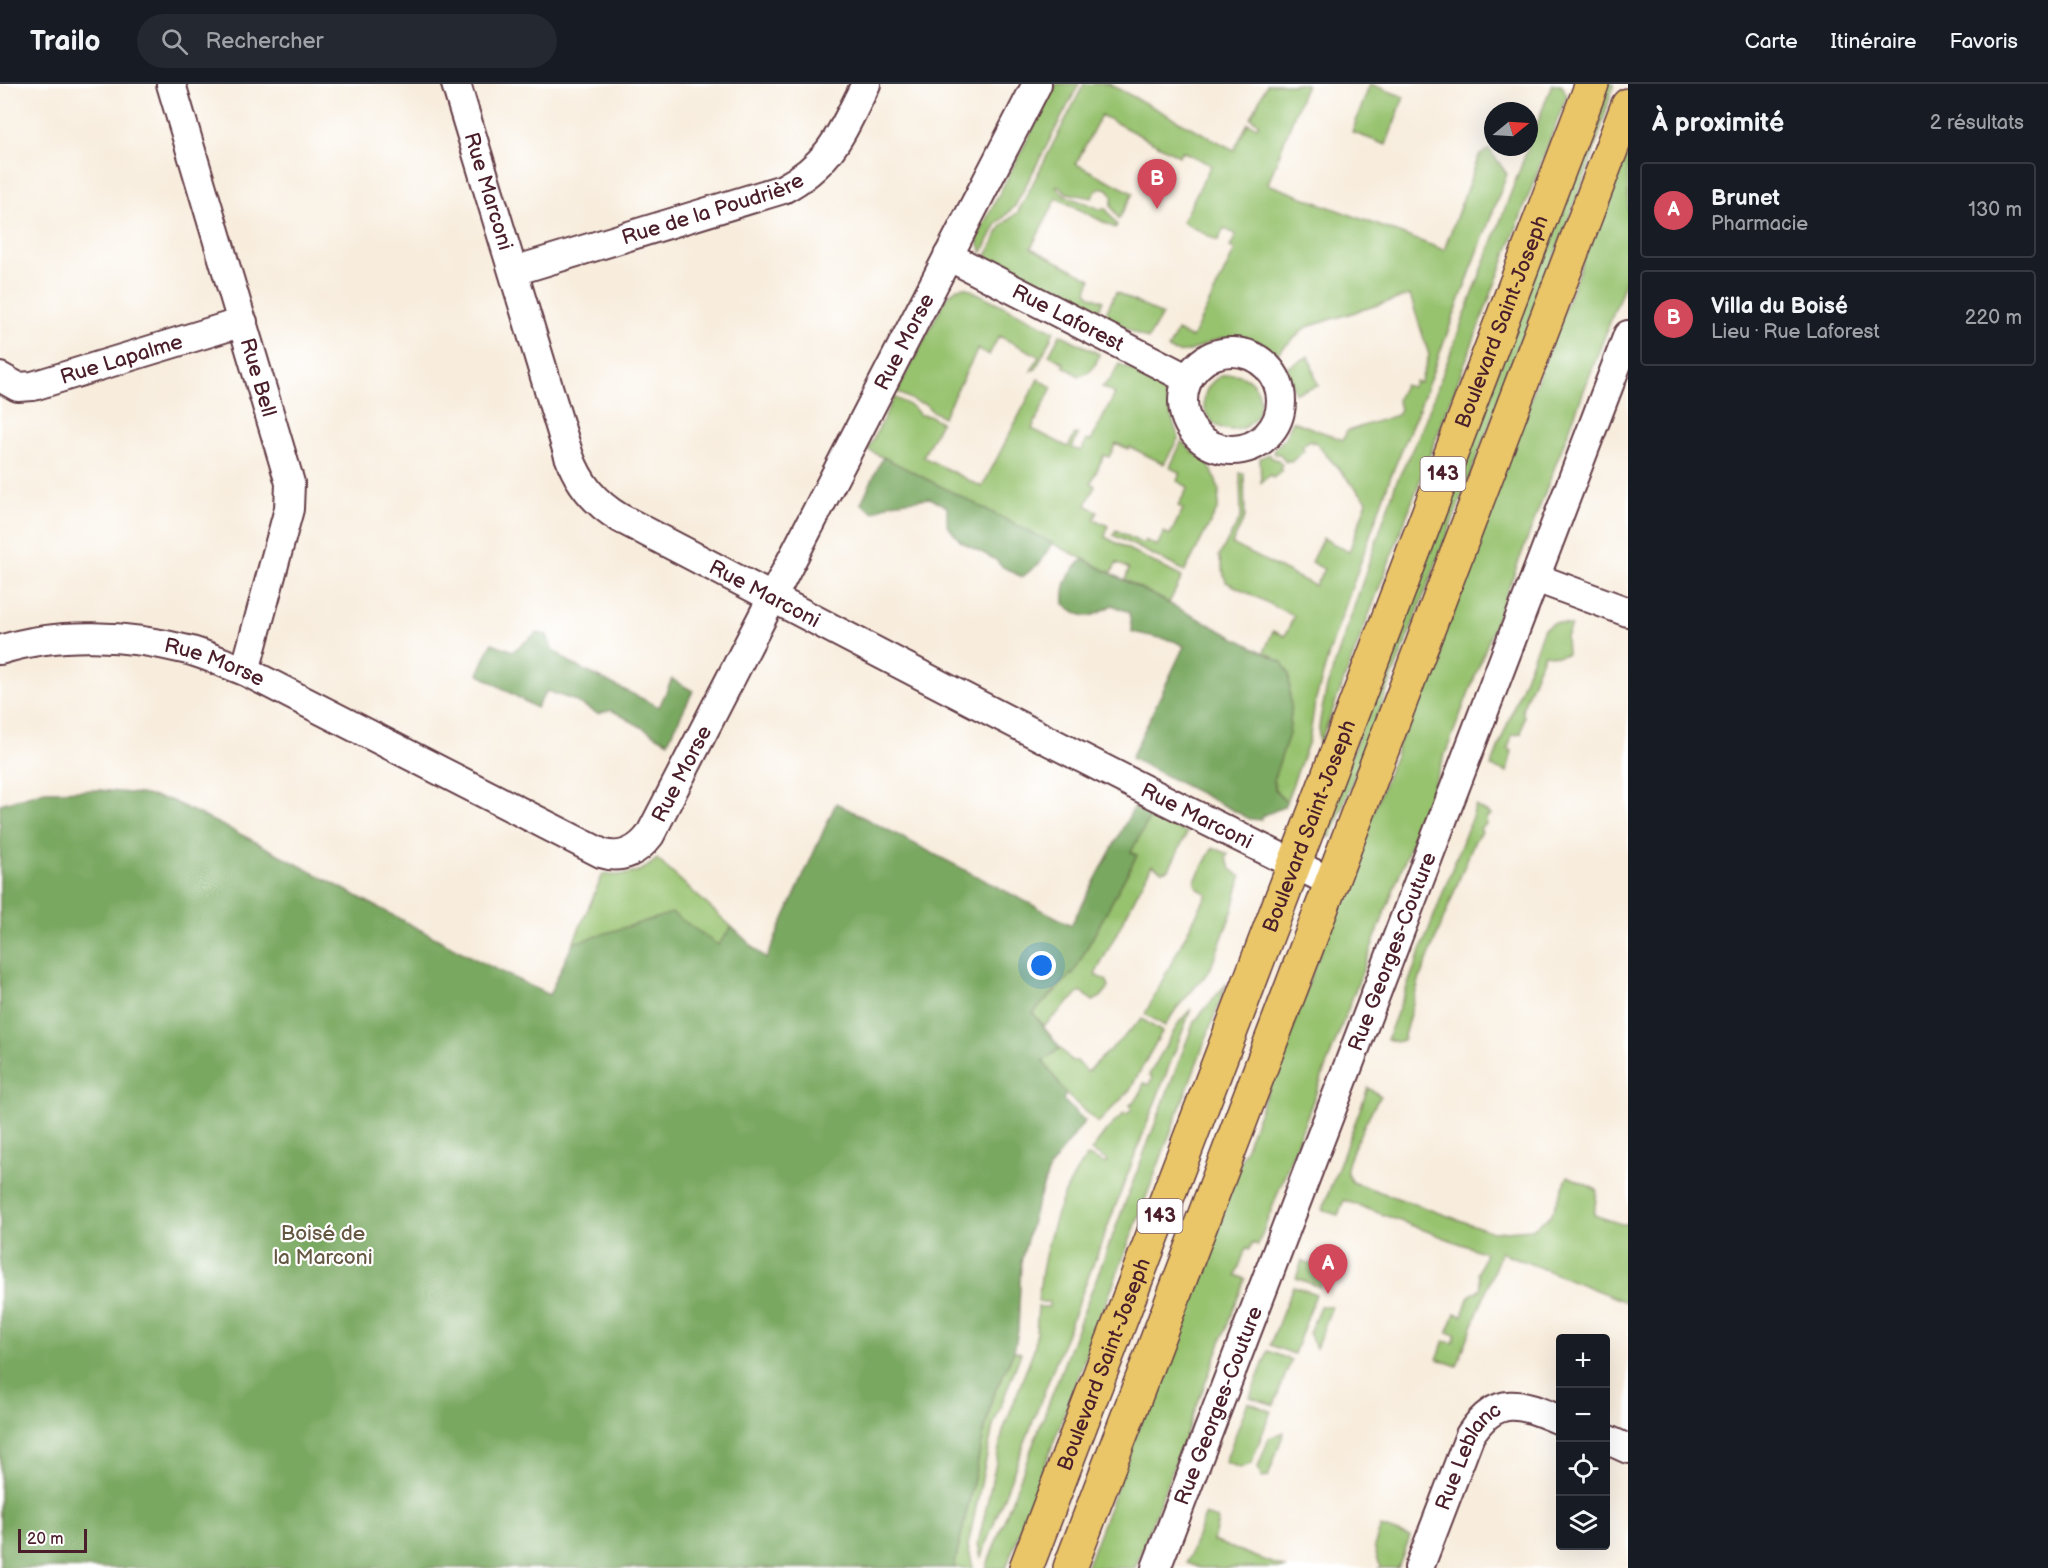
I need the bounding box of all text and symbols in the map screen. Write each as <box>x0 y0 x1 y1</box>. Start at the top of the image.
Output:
search box <box>137 14 557 68</box>
text: Trailo <box>30 25 101 58</box>
icon: search <box>158 25 191 58</box>
text: Rechercher <box>206 28 323 55</box>
text: Carte <box>1745 29 1798 54</box>
text: Itinéraire <box>1831 29 1917 54</box>
text: Favoris <box>1950 29 2018 54</box>
north arrow <box>1484 102 1538 156</box>
text: À proximité <box>1652 108 1784 139</box>
text: 2 résultats <box>1930 111 2024 135</box>
street label: Rue Marconi <box>459 129 518 253</box>
pin: B <box>1138 160 1176 209</box>
street label: Rue de la Poudrière <box>619 167 808 250</box>
text: Brunet <box>1711 185 1780 212</box>
text: A <box>1667 198 1680 222</box>
text: 130 m <box>1968 198 2022 222</box>
street label: Boulevard Saint-Joseph <box>1450 212 1553 431</box>
text: Pharmacie <box>1711 212 1808 236</box>
street label: Rue Laforest <box>1008 279 1129 357</box>
street label: Rue Morse <box>869 289 939 394</box>
text: Villa du Boisé <box>1711 293 1848 320</box>
text: B <box>1666 306 1681 330</box>
text: 220 m <box>1965 306 2022 330</box>
text: Lieu · Rue Laforest <box>1711 320 1880 344</box>
street label: Rue Lapalme <box>57 329 186 389</box>
street label: Rue Bell <box>235 335 282 420</box>
road number: 143 <box>1420 457 1466 491</box>
street label: Rue Marconi <box>705 554 824 633</box>
street label: Rue Morse <box>162 632 269 691</box>
street label: Boulevard Saint-Joseph <box>1257 716 1361 936</box>
street label: Rue Morse <box>646 721 717 826</box>
street label: Rue Marconi <box>1137 777 1257 854</box>
street label: Rue Georges-Couture <box>1343 849 1441 1055</box>
your location <box>1027 951 1056 980</box>
road number: 143 <box>1138 1199 1182 1233</box>
park label: Boisé de la Marconi <box>273 1221 373 1270</box>
pin: A <box>1308 1244 1348 1294</box>
street label: Boulevard Saint-Joseph <box>1052 1254 1156 1474</box>
street label: Rue Georges-Couture <box>1169 1303 1268 1508</box>
map controls <box>1556 1334 1610 1550</box>
button: + <box>1556 1334 1610 1388</box>
button: − <box>1556 1388 1610 1442</box>
street label: Rue Leblanc <box>1430 1397 1505 1514</box>
button: locate <box>1556 1442 1610 1496</box>
button: layers <box>1556 1496 1610 1550</box>
scale bar <box>18 1526 87 1554</box>
text: 20 m <box>27 1530 63 1549</box>

